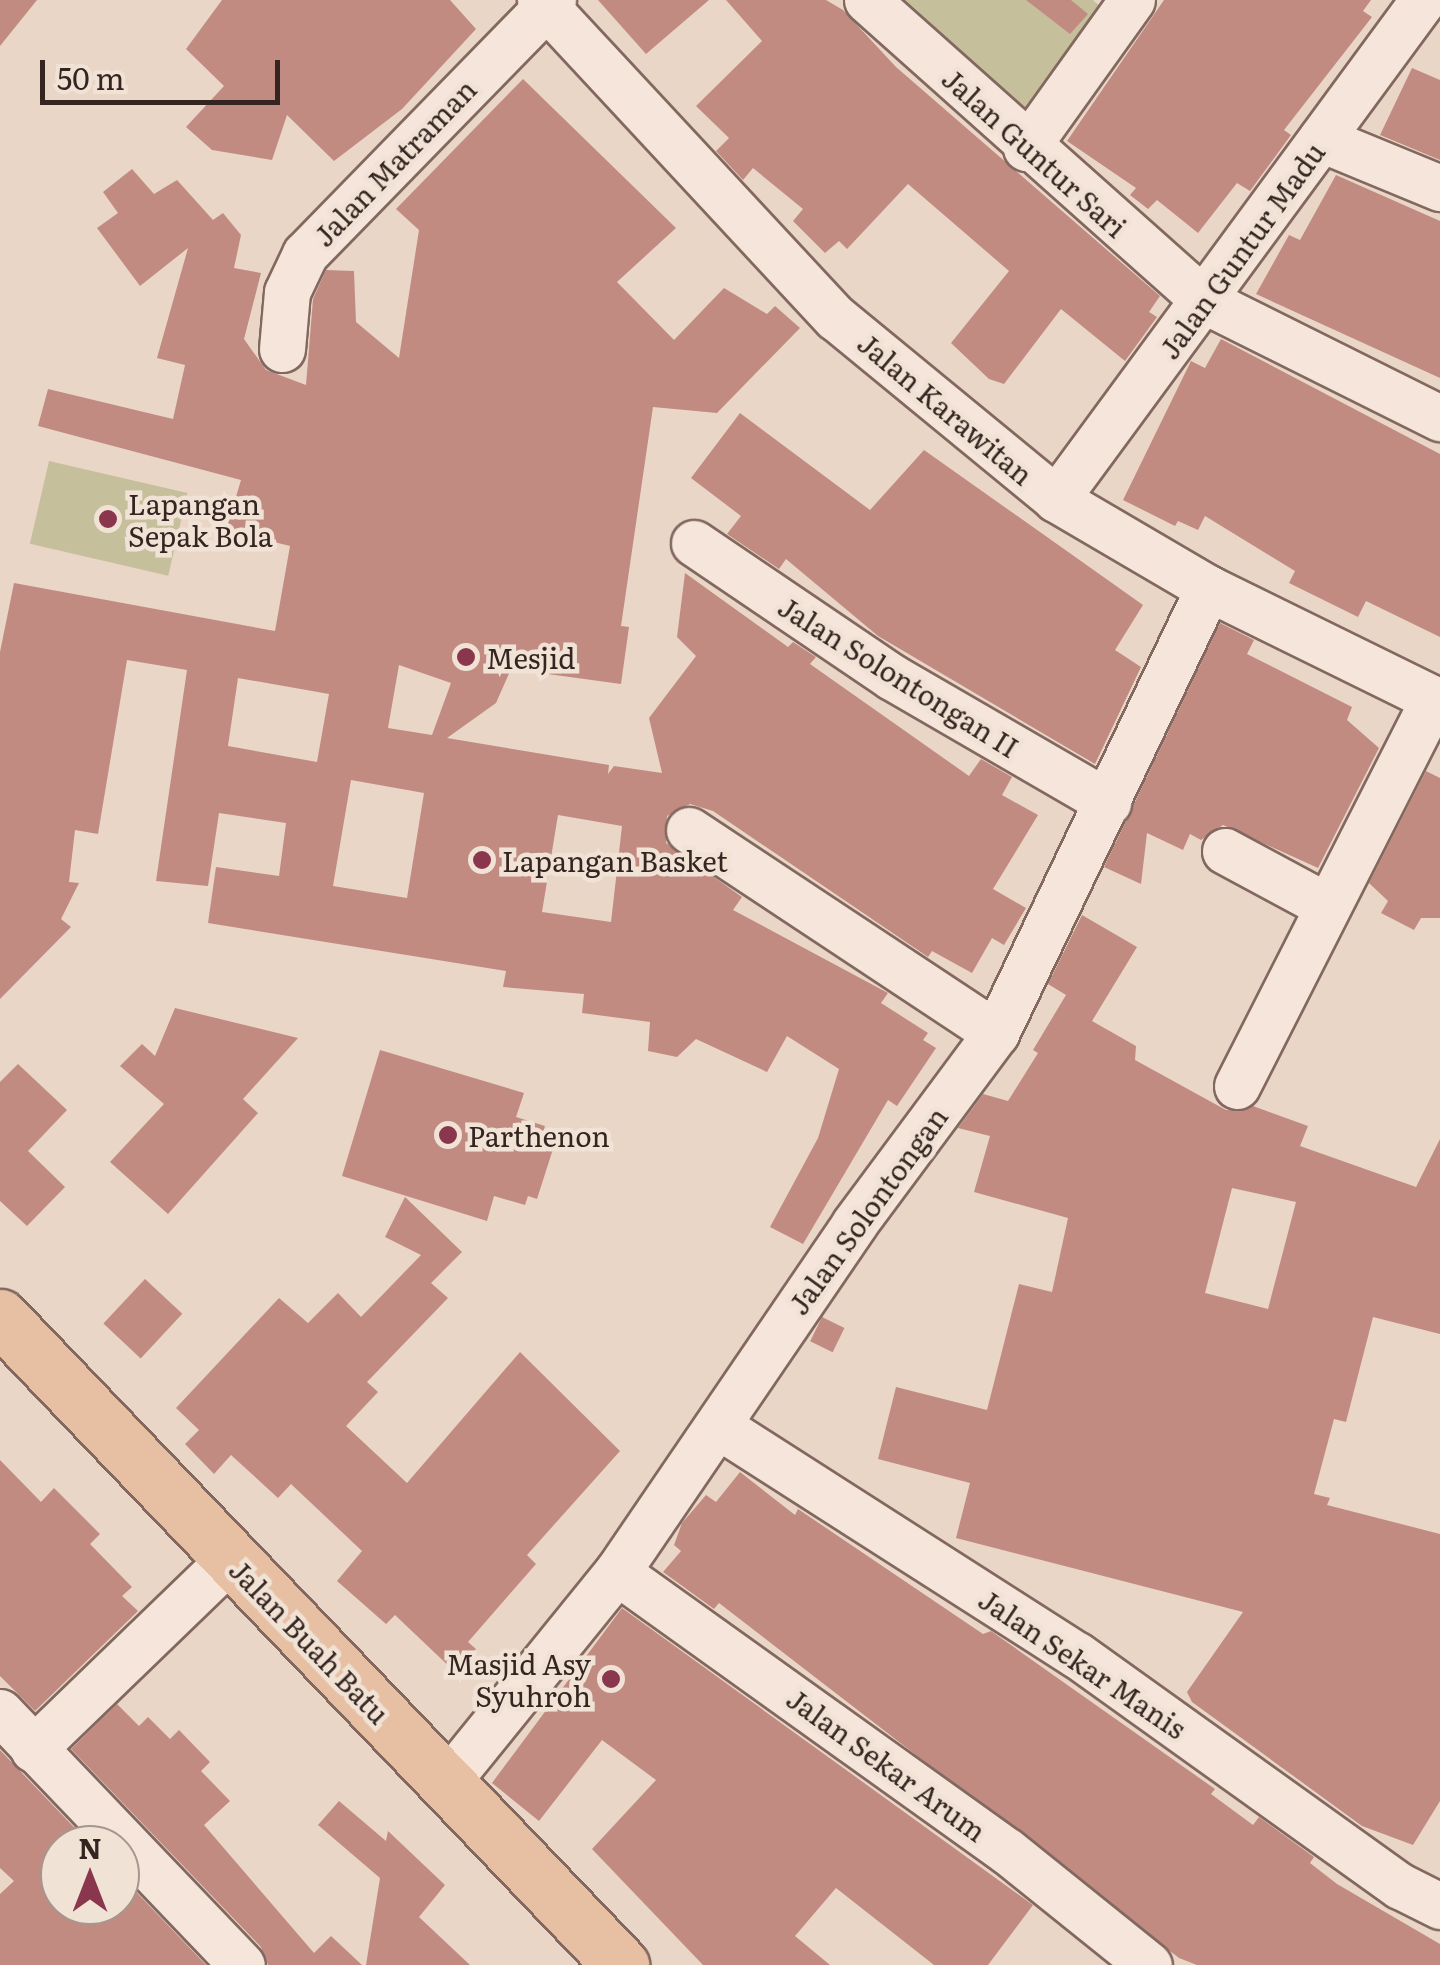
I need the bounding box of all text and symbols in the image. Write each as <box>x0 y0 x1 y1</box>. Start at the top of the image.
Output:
scale bar <box>45 40 285 102</box>
text: 50 m <box>57 55 125 99</box>
street label: Jalan Guntur Sari <box>936 61 1134 243</box>
street label: Jalan Matraman <box>306 72 482 252</box>
street label: Jalan Guntur Madu <box>1151 135 1331 365</box>
street label: Jalan Karawitan <box>852 325 1040 491</box>
place label: Lapangan Sepak Bola <box>128 486 273 552</box>
marker: Lapangan Sepak Bola <box>97 508 119 530</box>
street label: Jalan Solontongan II <box>773 588 1025 764</box>
place label: Mesjid <box>486 640 575 674</box>
marker: Mesjid <box>455 646 477 668</box>
place label: Lapangan Basket <box>502 843 728 877</box>
marker: Lapangan Basket <box>471 849 493 871</box>
street label: Jalan Solontongan <box>780 1100 954 1320</box>
place label: Parthenon <box>468 1118 610 1152</box>
marker: Parthenon <box>437 1124 459 1146</box>
street label: Jalan Buah Batu <box>223 1552 397 1730</box>
street label: Jalan Sekar Manis <box>973 1581 1193 1745</box>
place label: Masjid Asy Syuhroh <box>446 1646 591 1712</box>
marker: Masjid Asy Syuhroh <box>600 1668 622 1690</box>
street label: Jalan Sekar Arum <box>781 1681 993 1847</box>
north arrow <box>40 1825 140 1925</box>
text: N <box>78 1826 102 1868</box>

